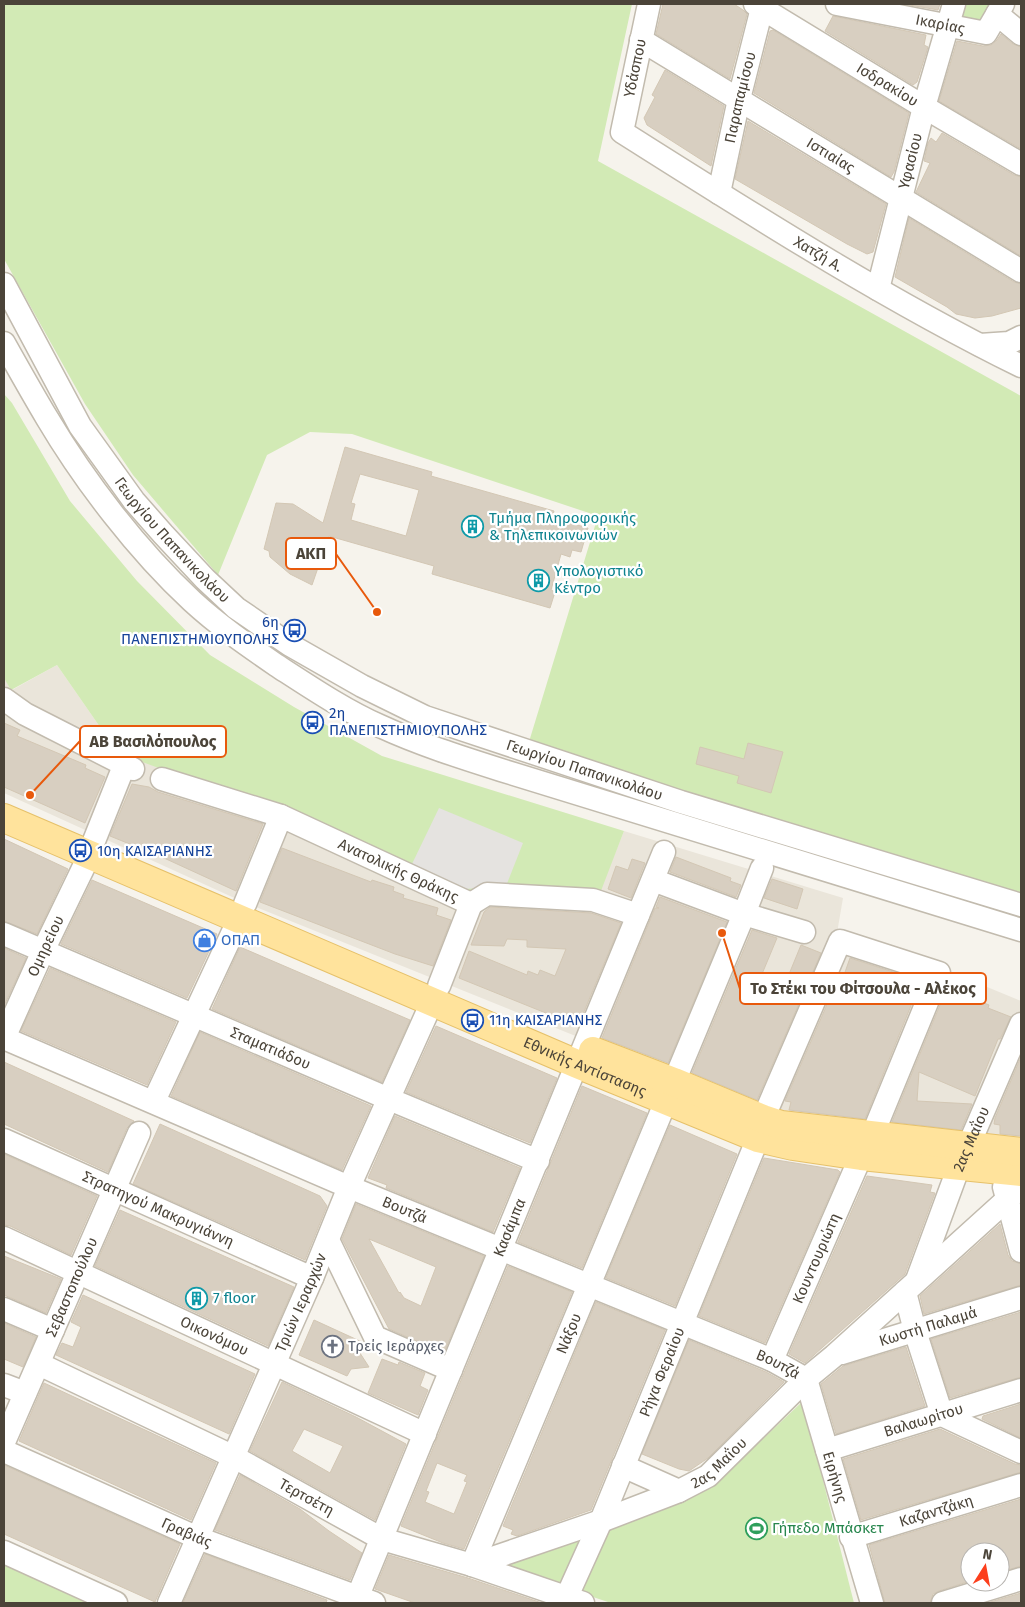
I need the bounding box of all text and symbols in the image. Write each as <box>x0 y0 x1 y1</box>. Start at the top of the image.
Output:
street label: Ικαρίας <box>914 10 966 38</box>
street label: Υδάσπου <box>620 37 650 99</box>
street label: Παραπαμίσου <box>721 50 760 145</box>
street label: Ισδρακίου <box>853 59 922 110</box>
street label: Υφασίου <box>895 131 926 191</box>
street label: Ιστιαίας <box>803 134 858 177</box>
street label: Χατζή Α. <box>791 232 846 276</box>
street label: Γεωργίου Παπανικολάου <box>111 474 234 607</box>
place label: Τμήμα Πληροφορικής & Τηλεπικοινωνιών <box>489 509 636 544</box>
building icon: Τμήμα Πληροφορικής & Τηλεπικοινωνιών <box>461 515 485 539</box>
callout: ΑΚΠ <box>286 538 336 569</box>
text: ΑΚΠ <box>295 544 326 563</box>
place label: Υπολογιστικό Κέντρο <box>554 562 643 597</box>
building icon: Υπολογιστικό Κέντρο <box>526 568 550 592</box>
place label: 6η ΠΑΝΕΠΙΣΤΗΜΙΟΥΠΟΛΗΣ <box>121 613 279 648</box>
bus stop icon: 6η ΠΑΝΕΠΙΣΤΗΜΙΟΥΠΟΛΗΣ <box>283 619 307 643</box>
place label: 2η ΠΑΝΕΠΙΣΤΗΜΙΟΥΠΟΛΗΣ <box>329 704 487 739</box>
bus stop icon: 2η ΠΑΝΕΠΙΣΤΗΜΙΟΥΠΟΛΗΣ <box>301 710 325 734</box>
callout: ΑΒ Βασιλόπουλος <box>80 726 226 757</box>
text: ΑΒ Βασιλόπουλος <box>89 732 217 751</box>
street label: Γεωργίου Παπανικολάου <box>504 736 665 804</box>
street label: Ανατολικής Θράκης <box>335 835 461 906</box>
bus stop icon: 10η ΚΑΙΣΑΡΙΑΝΗΣ <box>69 839 93 863</box>
place label: 10η ΚΑΙΣΑΡΙΑΝΗΣ <box>97 842 212 860</box>
street label: Ομηρείου <box>24 913 68 979</box>
shop icon: ΟΠΑΠ <box>193 928 217 952</box>
place label: ΟΠΑΠ <box>221 931 260 949</box>
callout: Το Στέκι του Φίτσουλα - Αλέκος <box>740 973 986 1004</box>
text: Το Στέκι του Φίτσουλα - Αλέκος <box>750 979 976 998</box>
bus stop icon: 11η ΚΑΙΣΑΡΙΑΝΗΣ <box>461 1008 485 1032</box>
place label: 11η ΚΑΙΣΑΡΙΑΝΗΣ <box>489 1011 602 1029</box>
street label: Σταματιάδου <box>228 1023 313 1073</box>
street label: Εθνικής Αντίστασης <box>521 1033 649 1100</box>
street label: 2ας Μαΐου <box>949 1104 993 1174</box>
street label: Στρατηγού Μακρυγιάννη <box>80 1167 237 1251</box>
street label: Βουτζά <box>380 1193 430 1227</box>
street label: Κασάμπα <box>489 1196 530 1259</box>
street label: Κουντουριώτη <box>789 1210 844 1306</box>
street label: Σεβαστοπούλου <box>42 1235 101 1340</box>
street label: Τριών Ιεραρχών <box>272 1250 330 1355</box>
building icon: 7 floor <box>185 1286 209 1310</box>
place label: 7 floor <box>213 1289 256 1307</box>
street label: Κωστή Παλαμά <box>877 1303 979 1350</box>
street label: Νάξου <box>552 1310 585 1356</box>
street label: Οικονόμου <box>177 1312 251 1360</box>
street label: Ρήγα Φεραίου <box>636 1324 689 1420</box>
church icon: Τρείς Ιεράρχες <box>320 1334 344 1358</box>
place label: Τρείς Ιεράρχες <box>348 1337 444 1355</box>
street label: Βουτζά <box>754 1346 803 1383</box>
street label: Βαλαωρίτου <box>882 1399 965 1441</box>
street label: 2ας Μαΐου <box>688 1434 751 1492</box>
street label: Ειρήνης <box>819 1449 851 1505</box>
street label: Τερτσέτη <box>276 1475 337 1520</box>
street label: Καζαντζάκη <box>897 1491 975 1531</box>
street label: Γραβιάς <box>159 1514 214 1551</box>
sports icon: Γήπεδο Μπάσκετ <box>744 1516 768 1540</box>
place label: Γήπεδο Μπάσκετ <box>772 1519 884 1537</box>
north arrow <box>960 1542 1010 1592</box>
text: N <box>981 1545 994 1564</box>

